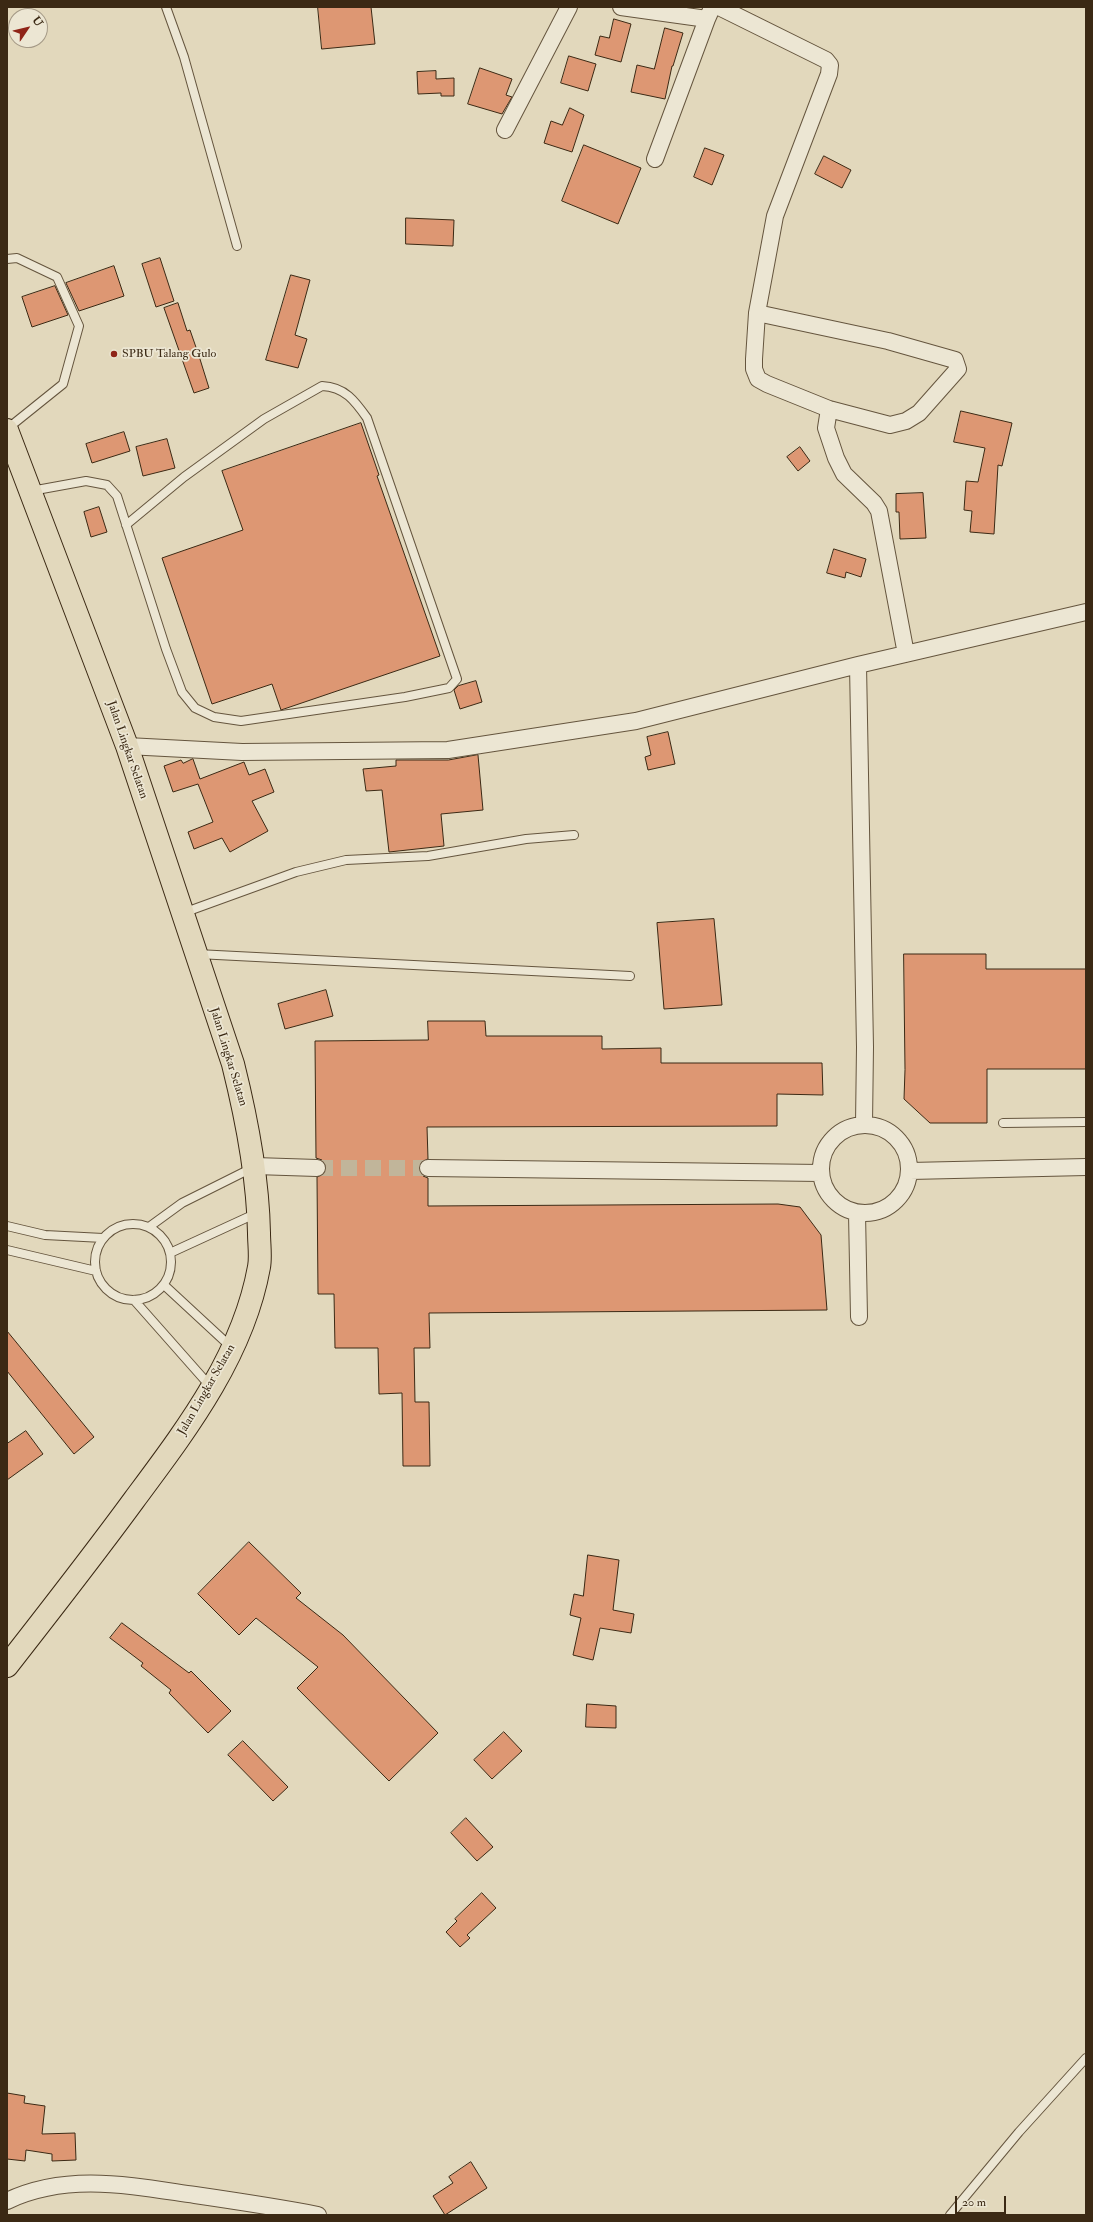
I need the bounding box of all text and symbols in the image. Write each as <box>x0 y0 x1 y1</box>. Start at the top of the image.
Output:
north arrow <box>8 8 48 48</box>
text: U <box>29 14 45 29</box>
place label: SPBU Talang Gulo <box>122 347 216 361</box>
marker: SPBU Talang Gulo <box>109 349 119 359</box>
street label: Jalan Lingkar Selatan <box>104 699 150 801</box>
street label: Jalan Lingkar Selatan <box>206 1006 250 1108</box>
street label: Jalan Lingkar Selatan <box>175 1342 239 1438</box>
scale bar <box>957 2188 1008 2214</box>
text: 20 m <box>962 2195 986 2210</box>

